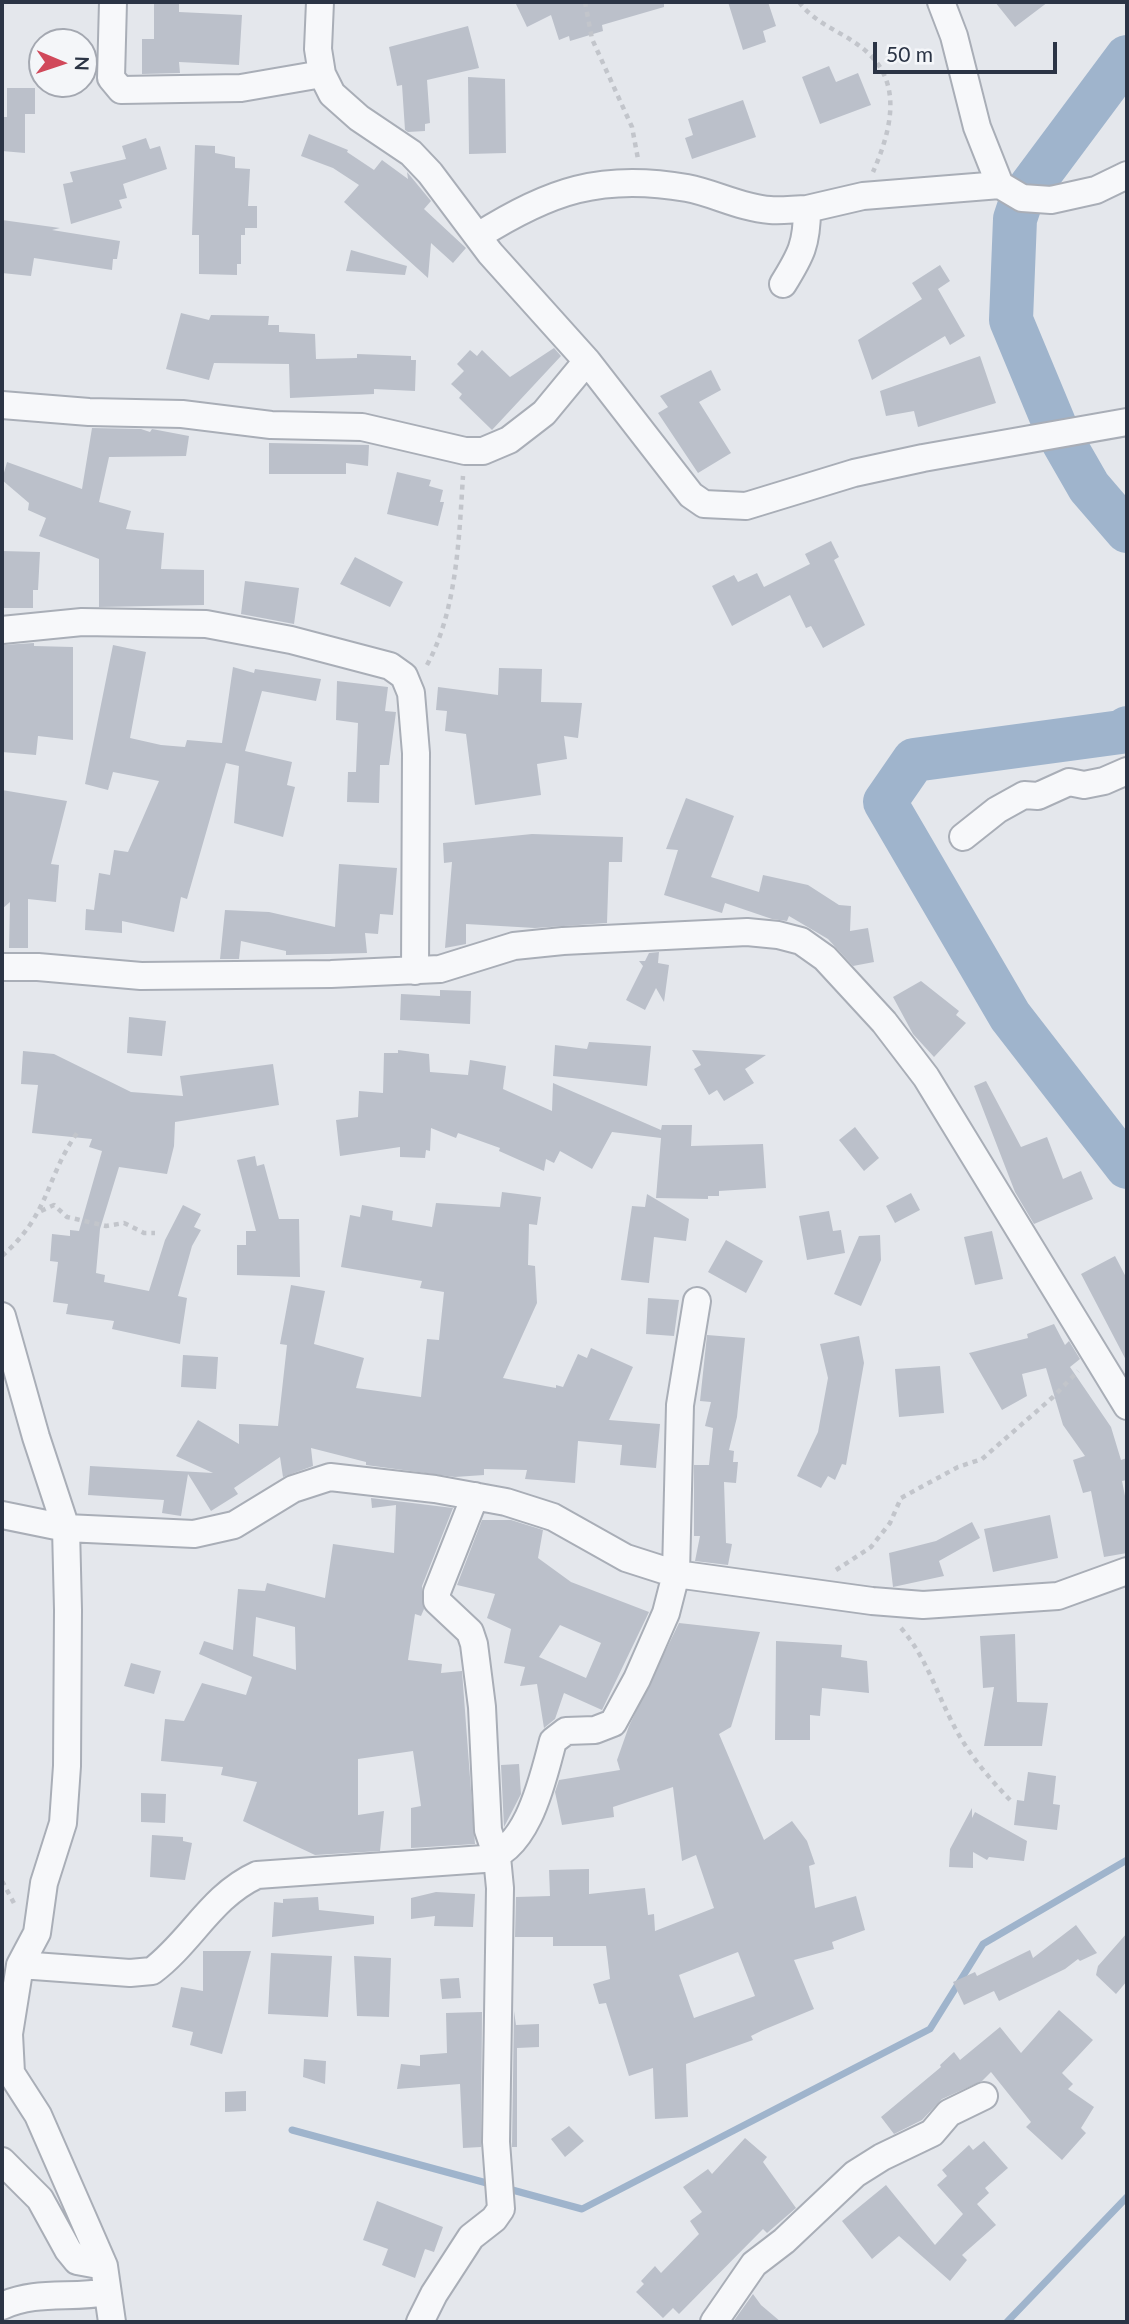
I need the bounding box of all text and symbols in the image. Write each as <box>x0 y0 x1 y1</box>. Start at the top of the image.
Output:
north arrow <box>28 28 98 98</box>
scale bar <box>877 28 1061 72</box>
text: 50 m <box>886 41 933 66</box>
text: N <box>71 56 94 71</box>

